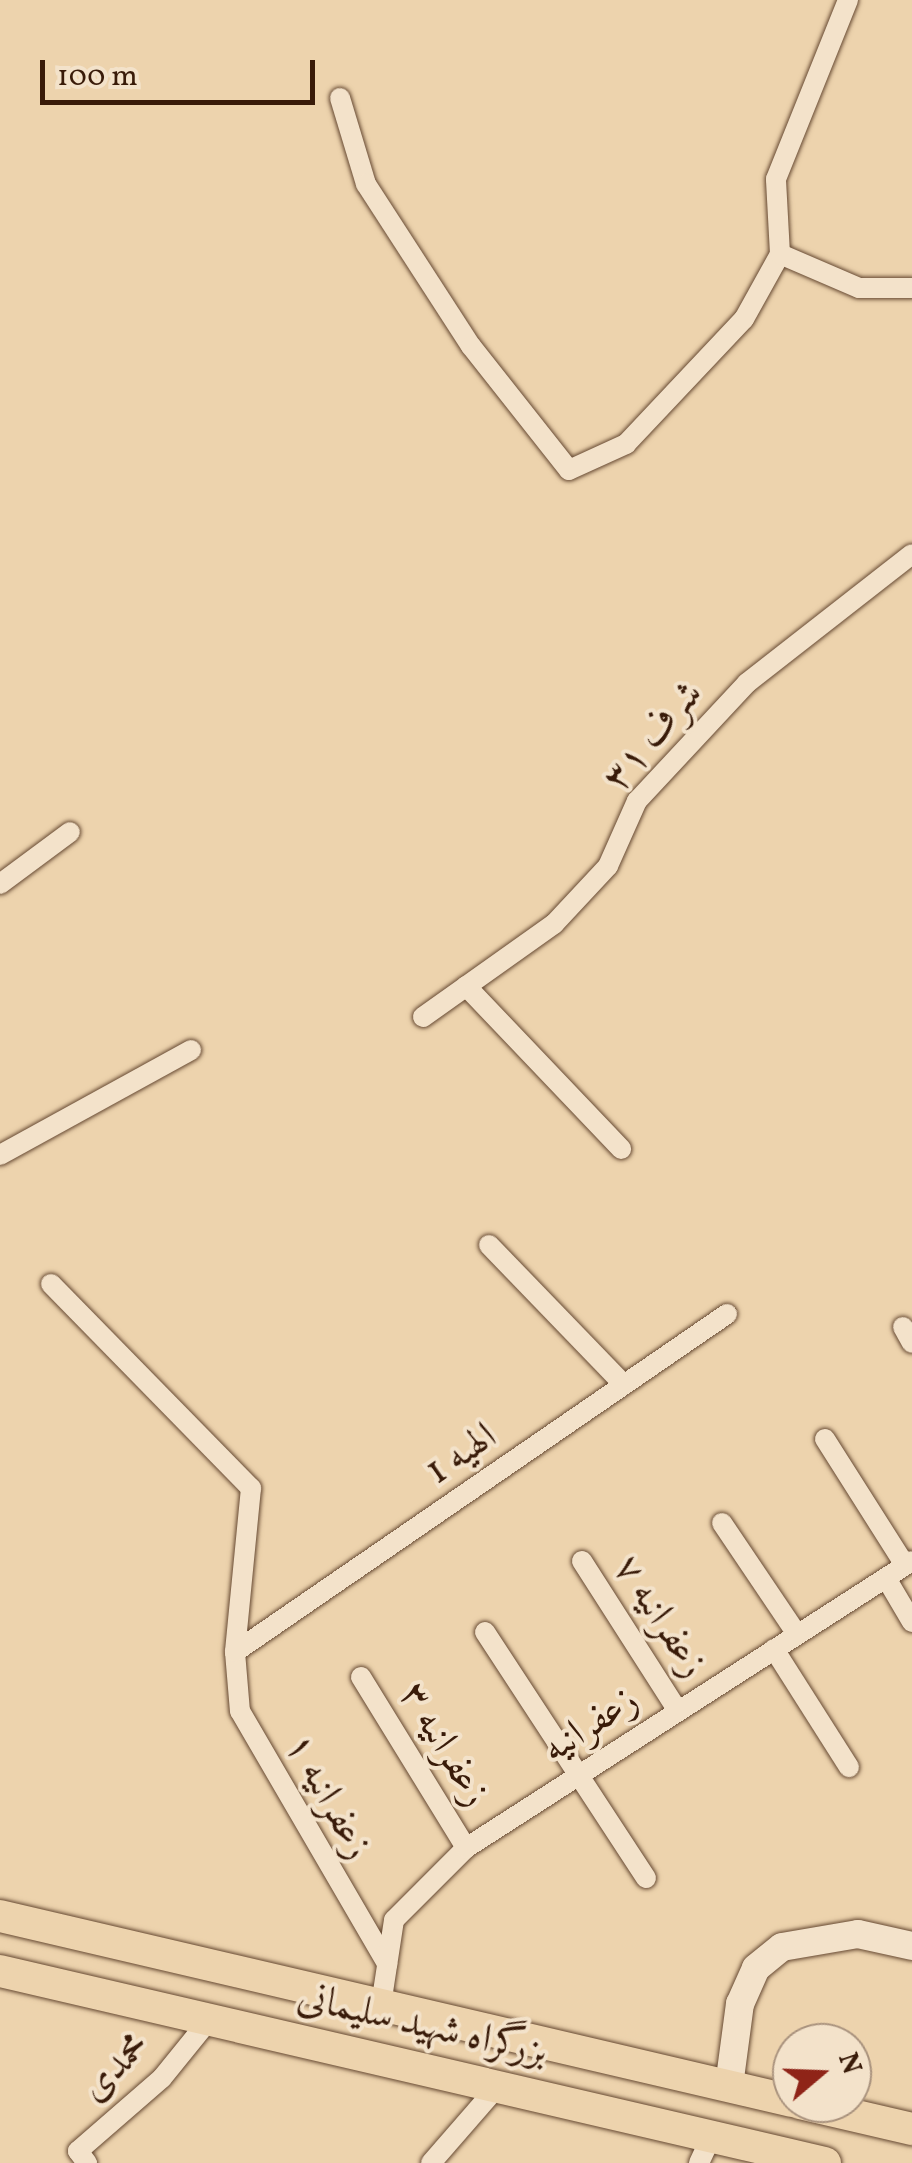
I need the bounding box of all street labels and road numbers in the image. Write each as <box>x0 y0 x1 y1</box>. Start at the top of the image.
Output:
street label: شرف ۳۱ <box>594 672 714 802</box>
street label: الهیه 1 <box>417 1414 507 1496</box>
street label: زعفرانیه ۷ <box>602 1547 716 1687</box>
street label: زعفرانیه ۳ <box>387 1674 499 1816</box>
street label: زعفرانیه <box>534 1677 648 1775</box>
street label: زعفرانیه ۱ <box>273 1726 381 1868</box>
street label: بزرگراه شهید سلیمانی <box>293 1974 551 2078</box>
street label: محمدی <box>71 2023 161 2113</box>

